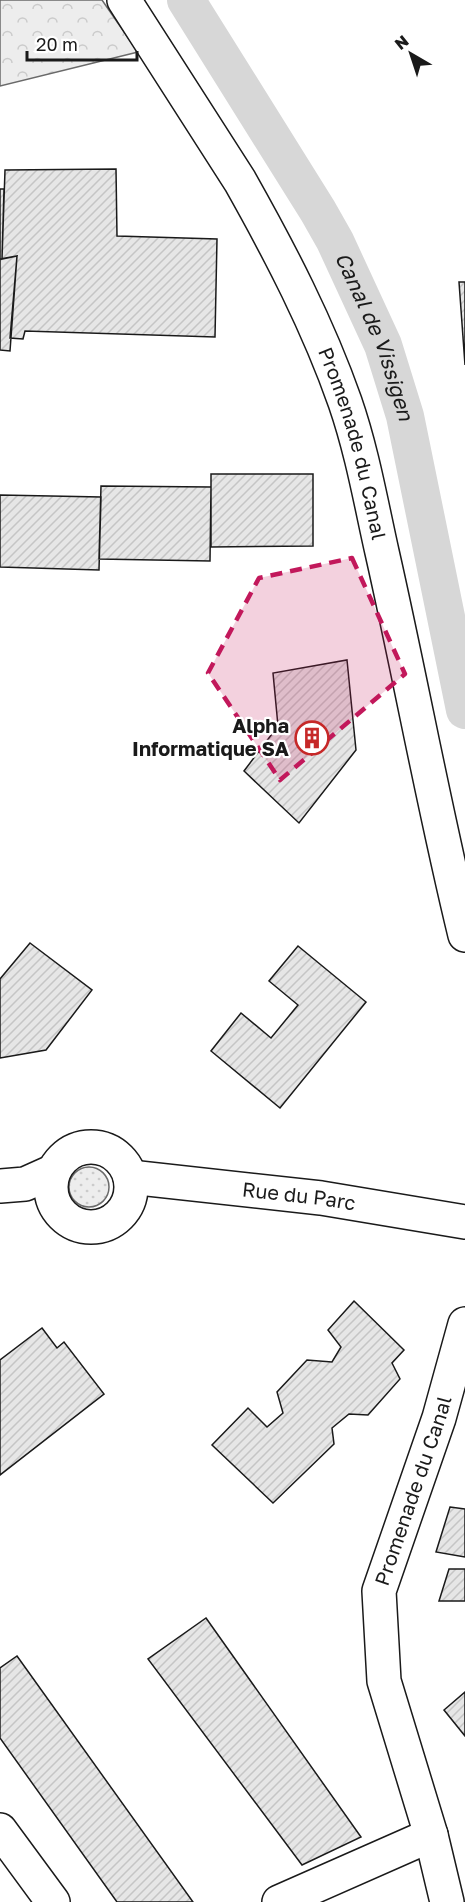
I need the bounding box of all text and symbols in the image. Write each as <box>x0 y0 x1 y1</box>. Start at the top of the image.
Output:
scale bar <box>27 24 136 62</box>
north arrow <box>381 24 441 84</box>
text: N <box>391 31 413 54</box>
text: 20 m <box>36 33 78 55</box>
water label: Canal de Vissigen <box>330 248 420 425</box>
street label: Promenade du Canal <box>314 343 392 542</box>
place label: Alpha Informatique SA <box>132 713 289 760</box>
building icon: Alpha Informatique SA <box>294 720 330 756</box>
street label: Rue du Parc <box>241 1176 358 1215</box>
street label: Promenade du Canal <box>369 1393 456 1588</box>

